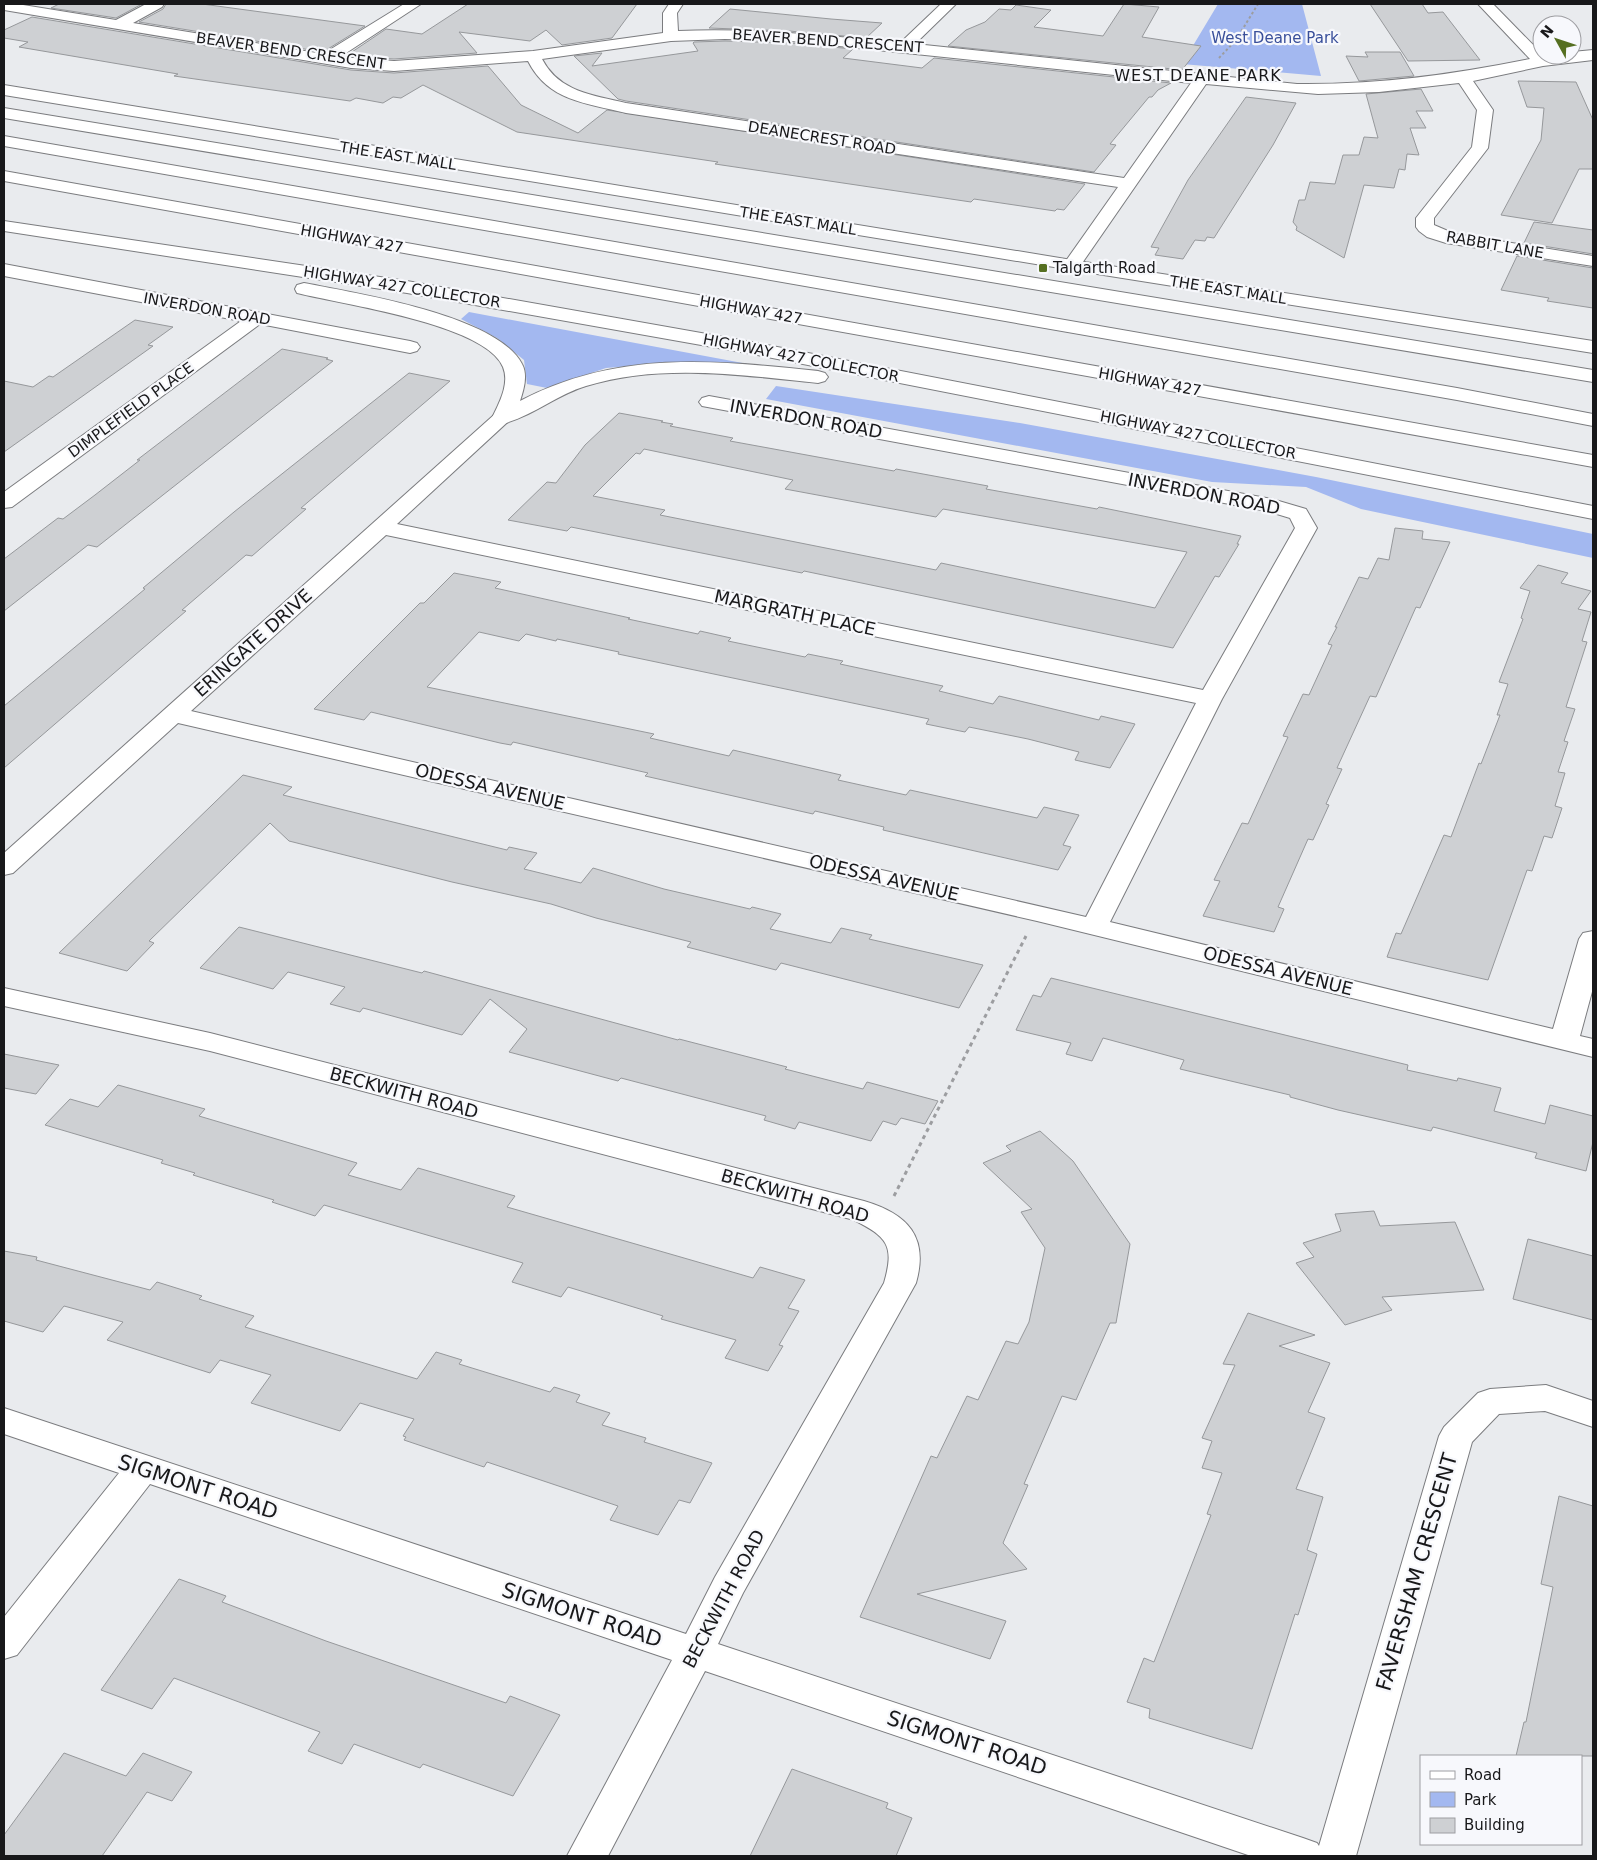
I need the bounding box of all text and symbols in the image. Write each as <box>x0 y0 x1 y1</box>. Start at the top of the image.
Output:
north arrow <box>1532 15 1582 65</box>
text: N <box>1537 22 1557 41</box>
street label: BEAVER BEND CRESCENT <box>732 25 925 57</box>
street label: BEAVER BEND CRESCENT <box>195 29 388 73</box>
park label: West Deane Park <box>1211 29 1339 47</box>
district label: WEST DEANE PARK <box>1114 66 1282 85</box>
street label: DEANECREST ROAD <box>747 117 897 159</box>
street label: THE EAST MALL <box>337 138 458 174</box>
street label: THE EAST MALL <box>737 203 858 239</box>
street label: HIGHWAY 427 <box>299 221 405 257</box>
street label: RABBIT LANE <box>1445 228 1545 262</box>
place label: Talgarth Road <box>1052 259 1156 277</box>
marker: Talgarth Road <box>1037 262 1049 274</box>
street label: HIGHWAY 427 COLLECTOR <box>302 263 502 311</box>
street label: THE EAST MALL <box>1167 272 1288 308</box>
street label: INVERDON ROAD <box>142 289 272 329</box>
street label: HIGHWAY 427 <box>698 292 804 328</box>
street label: HIGHWAY 427 COLLECTOR <box>701 330 901 386</box>
street label: DIMPLEFIELD PLACE <box>65 358 197 462</box>
street label: HIGHWAY 427 <box>1097 364 1203 400</box>
street label: INVERDON ROAD <box>728 395 884 442</box>
street label: HIGHWAY 427 COLLECTOR <box>1098 407 1298 463</box>
street label: INVERDON ROAD <box>1126 468 1282 519</box>
street label: ERINGATE DRIVE <box>190 584 316 701</box>
street label: MARGRATH PLACE <box>712 585 878 640</box>
street label: ODESSA AVENUE <box>413 759 567 814</box>
street label: ODESSA AVENUE <box>807 850 961 905</box>
street label: ODESSA AVENUE <box>1201 942 1355 999</box>
street label: BECKWITH ROAD <box>327 1063 481 1123</box>
street label: BECKWITH ROAD <box>719 1164 872 1227</box>
street label: SIGMONT ROAD <box>115 1450 281 1524</box>
street label: FAVERSHAM CRESCENT <box>1372 1450 1462 1694</box>
street label: BECKWITH ROAD <box>678 1526 769 1671</box>
street label: SIGMONT ROAD <box>499 1578 665 1652</box>
street label: SIGMONT ROAD <box>884 1706 1050 1780</box>
legend <box>1420 1755 1582 1845</box>
text: Road <box>1464 1766 1502 1784</box>
text: Park <box>1464 1791 1497 1809</box>
text: Building <box>1464 1816 1525 1834</box>

